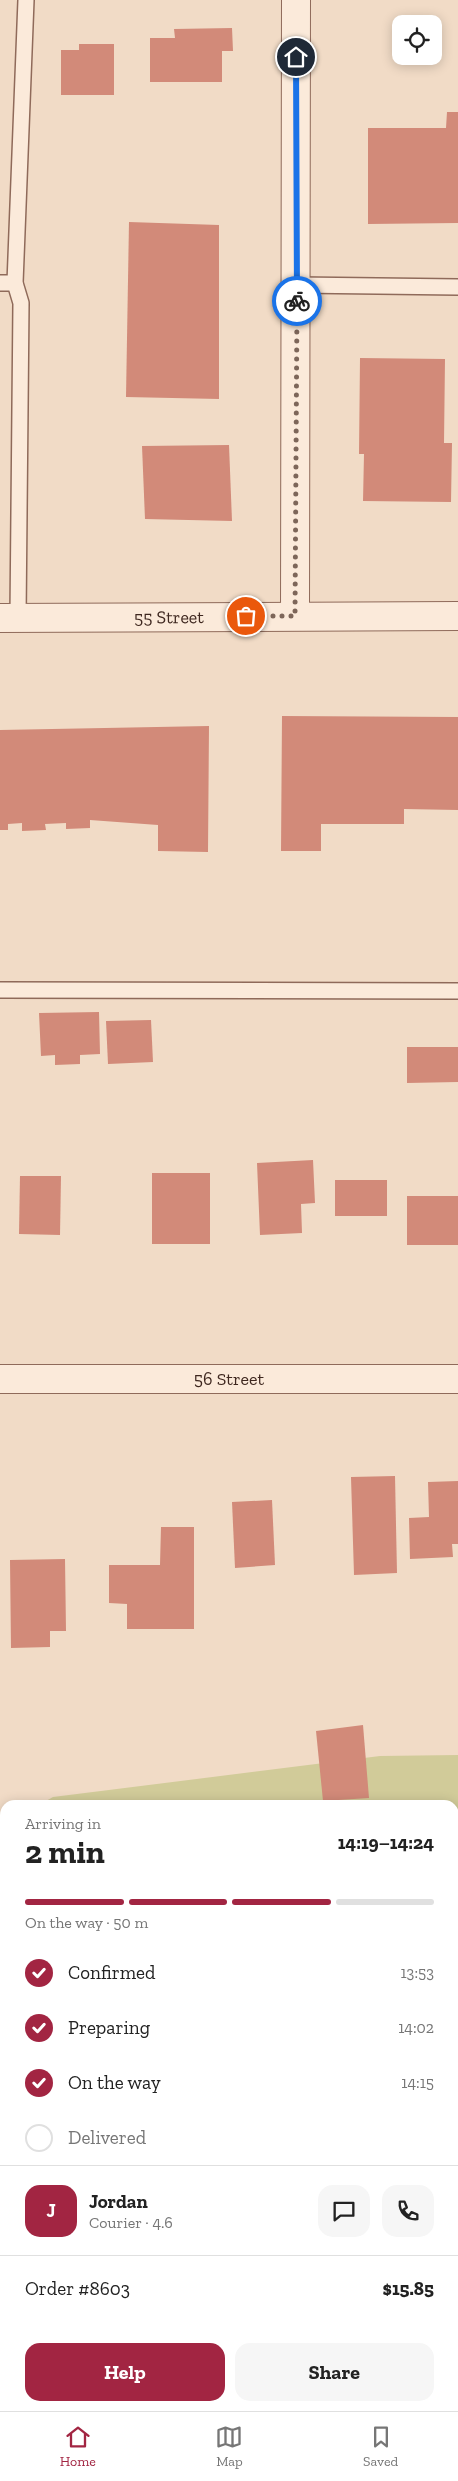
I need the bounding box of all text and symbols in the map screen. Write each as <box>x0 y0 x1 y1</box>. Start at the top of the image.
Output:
map controls <box>392 15 442 65</box>
button: locate <box>392 15 442 65</box>
pin <box>275 36 317 78</box>
icon: home <box>282 43 310 71</box>
courier <box>272 276 322 326</box>
icon: bike <box>283 287 311 315</box>
pin <box>225 595 267 637</box>
icon: bag <box>232 602 260 630</box>
street label: 55 Street <box>134 606 204 628</box>
street label: 56 Street <box>194 1368 264 1390</box>
text: Arriving in <box>25 1814 101 1833</box>
text: 14:19–14:24 <box>338 1831 434 1854</box>
text: 2 min <box>25 1833 105 1871</box>
text: On the way · 50 m <box>25 1913 148 1932</box>
icon: check <box>25 1959 53 1987</box>
text: Confirmed <box>68 1961 155 1984</box>
text: 13:53 <box>400 1963 434 1982</box>
icon: check <box>25 2014 53 2042</box>
text: Preparing <box>68 2016 150 2039</box>
text: 14:02 <box>398 2018 434 2037</box>
icon: check <box>25 2069 53 2097</box>
text: On the way <box>68 2071 161 2094</box>
text: 14:15 <box>401 2073 434 2092</box>
text: Delivered <box>68 2126 146 2149</box>
button: chat <box>318 2185 370 2237</box>
button: phone <box>382 2185 434 2237</box>
text: Jordan <box>89 2190 148 2213</box>
text: J <box>46 2199 56 2222</box>
text: Courier · 4.6 <box>89 2213 173 2232</box>
text: Order #8603 <box>25 2277 130 2300</box>
text: $15.85 <box>383 2277 434 2300</box>
button: Help <box>25 2343 225 2401</box>
button: Share <box>235 2343 434 2401</box>
tab: Home <box>60 2423 96 2470</box>
tab: Map <box>215 2423 243 2470</box>
tab: Saved <box>363 2423 398 2470</box>

